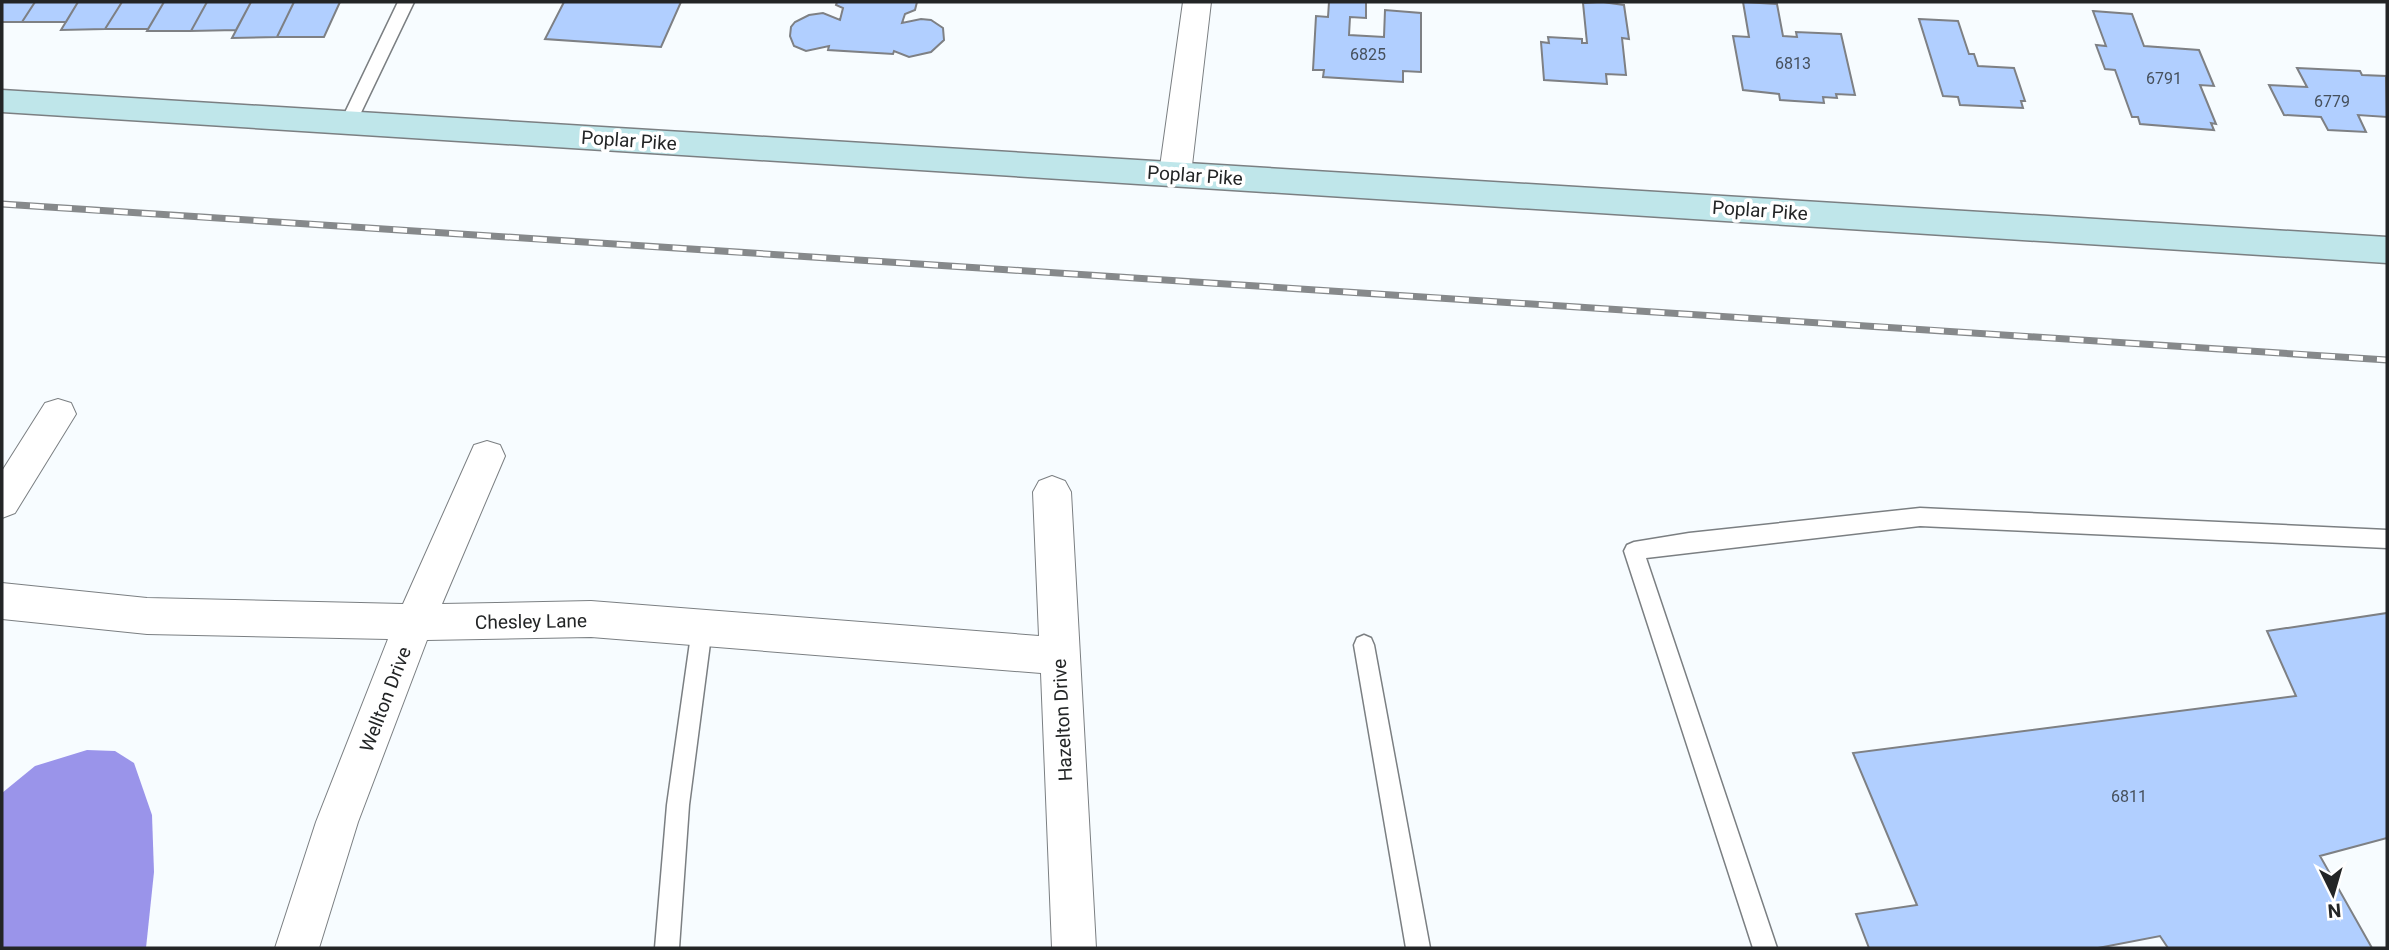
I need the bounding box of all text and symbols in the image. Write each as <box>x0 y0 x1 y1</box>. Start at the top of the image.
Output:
house number: 6825 <box>1350 45 1386 64</box>
house number: 6813 <box>1775 54 1811 73</box>
house number: 6791 <box>2146 69 2182 88</box>
house number: 6779 <box>2314 92 2350 111</box>
street label: Poplar Pike <box>580 126 677 155</box>
street label: Poplar Pike <box>1146 161 1243 190</box>
street label: Poplar Pike <box>1711 196 1808 225</box>
street label: Chesley Lane <box>475 609 587 634</box>
street label: Wellton Drive <box>355 643 416 755</box>
street label: Hazelton Drive <box>1048 658 1077 782</box>
house number: 6811 <box>2111 787 2147 806</box>
north arrow <box>2298 859 2368 929</box>
text: N <box>2327 898 2342 922</box>

